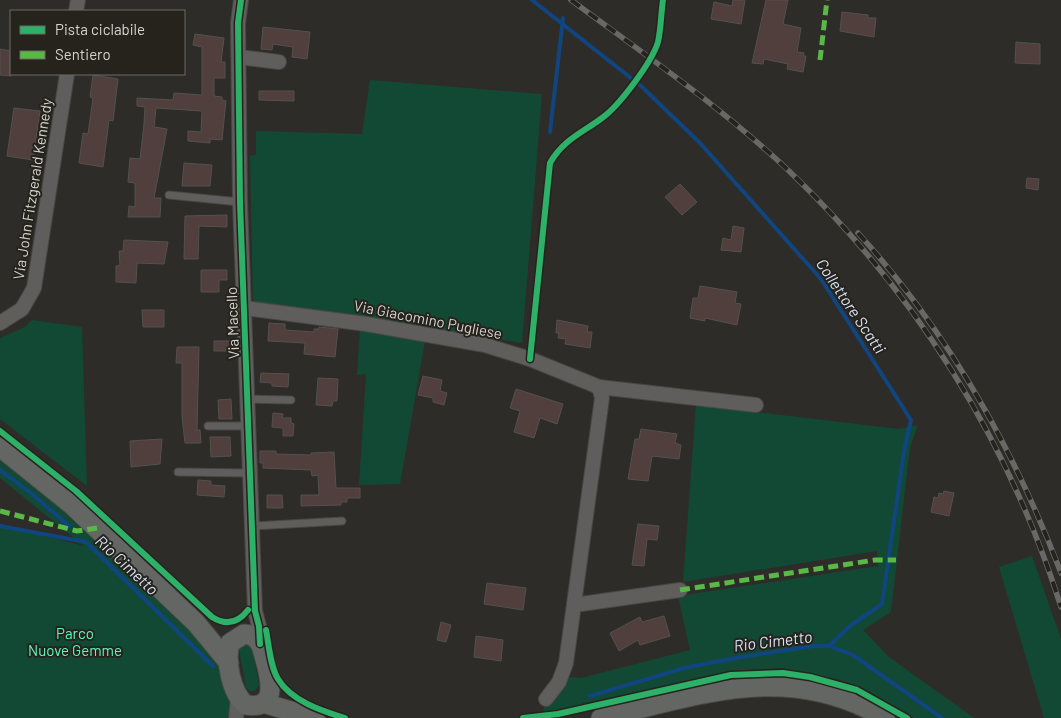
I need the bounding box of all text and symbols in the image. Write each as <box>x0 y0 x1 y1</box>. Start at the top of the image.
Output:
legend <box>10 10 185 75</box>
text: Pista ciclabile <box>55 20 145 38</box>
text: Sentiero <box>55 45 111 63</box>
street label: Via John Fitzgerald Kennedy <box>9 97 55 281</box>
water label: Collettore Scatti <box>813 255 890 357</box>
street label: Via Macello <box>222 286 242 360</box>
street label: Via Giacomino Pugliese <box>353 296 504 342</box>
water label: Rio Cimetto <box>92 531 163 598</box>
park label: Parco Nuove Gemme <box>28 624 122 659</box>
water label: Rio Cimetto <box>733 626 813 655</box>

